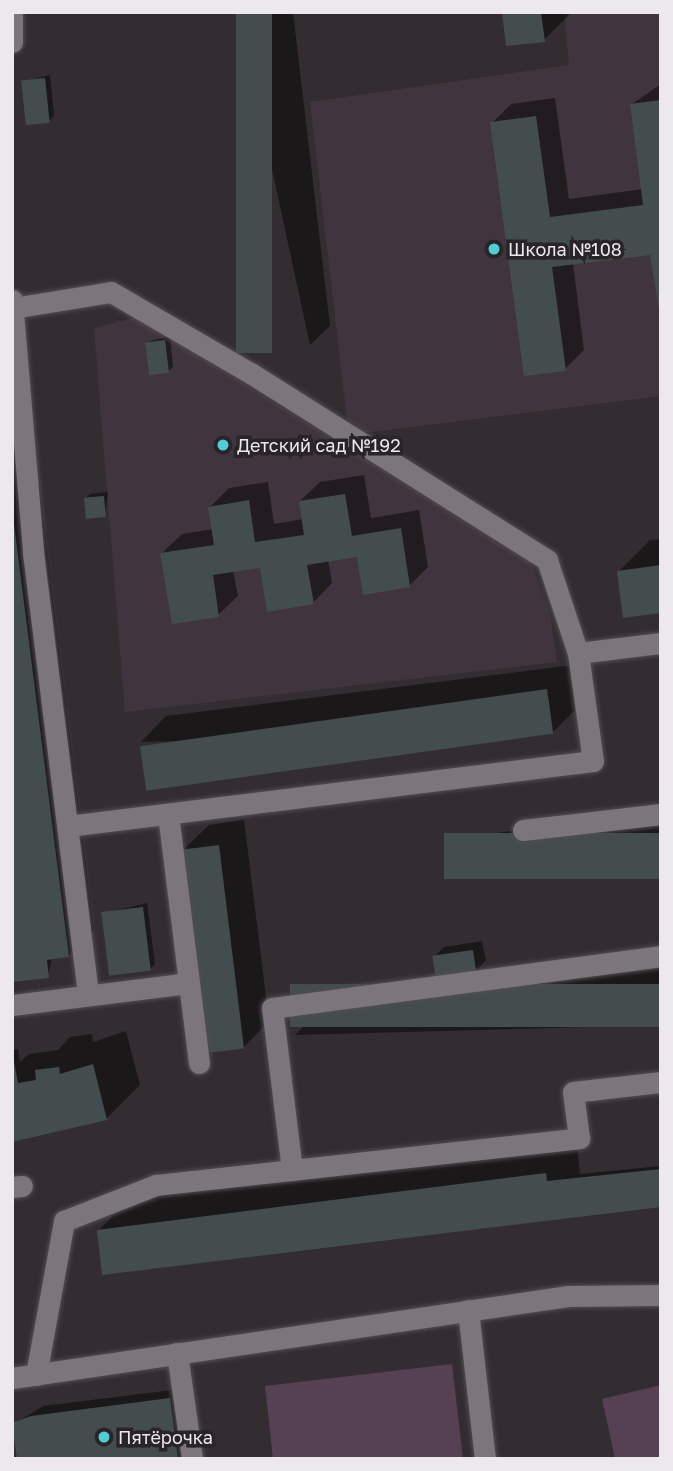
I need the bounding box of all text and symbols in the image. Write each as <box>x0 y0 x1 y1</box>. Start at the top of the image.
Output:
place label: Школа №108 <box>508 238 622 260</box>
marker: Школа №108 <box>486 241 502 257</box>
place label: Детский сад №192 <box>237 434 401 456</box>
marker: Детский сад №192 <box>215 437 231 453</box>
place label: Пятёрочка <box>118 1426 213 1448</box>
marker: Пятёрочка <box>96 1429 112 1445</box>

